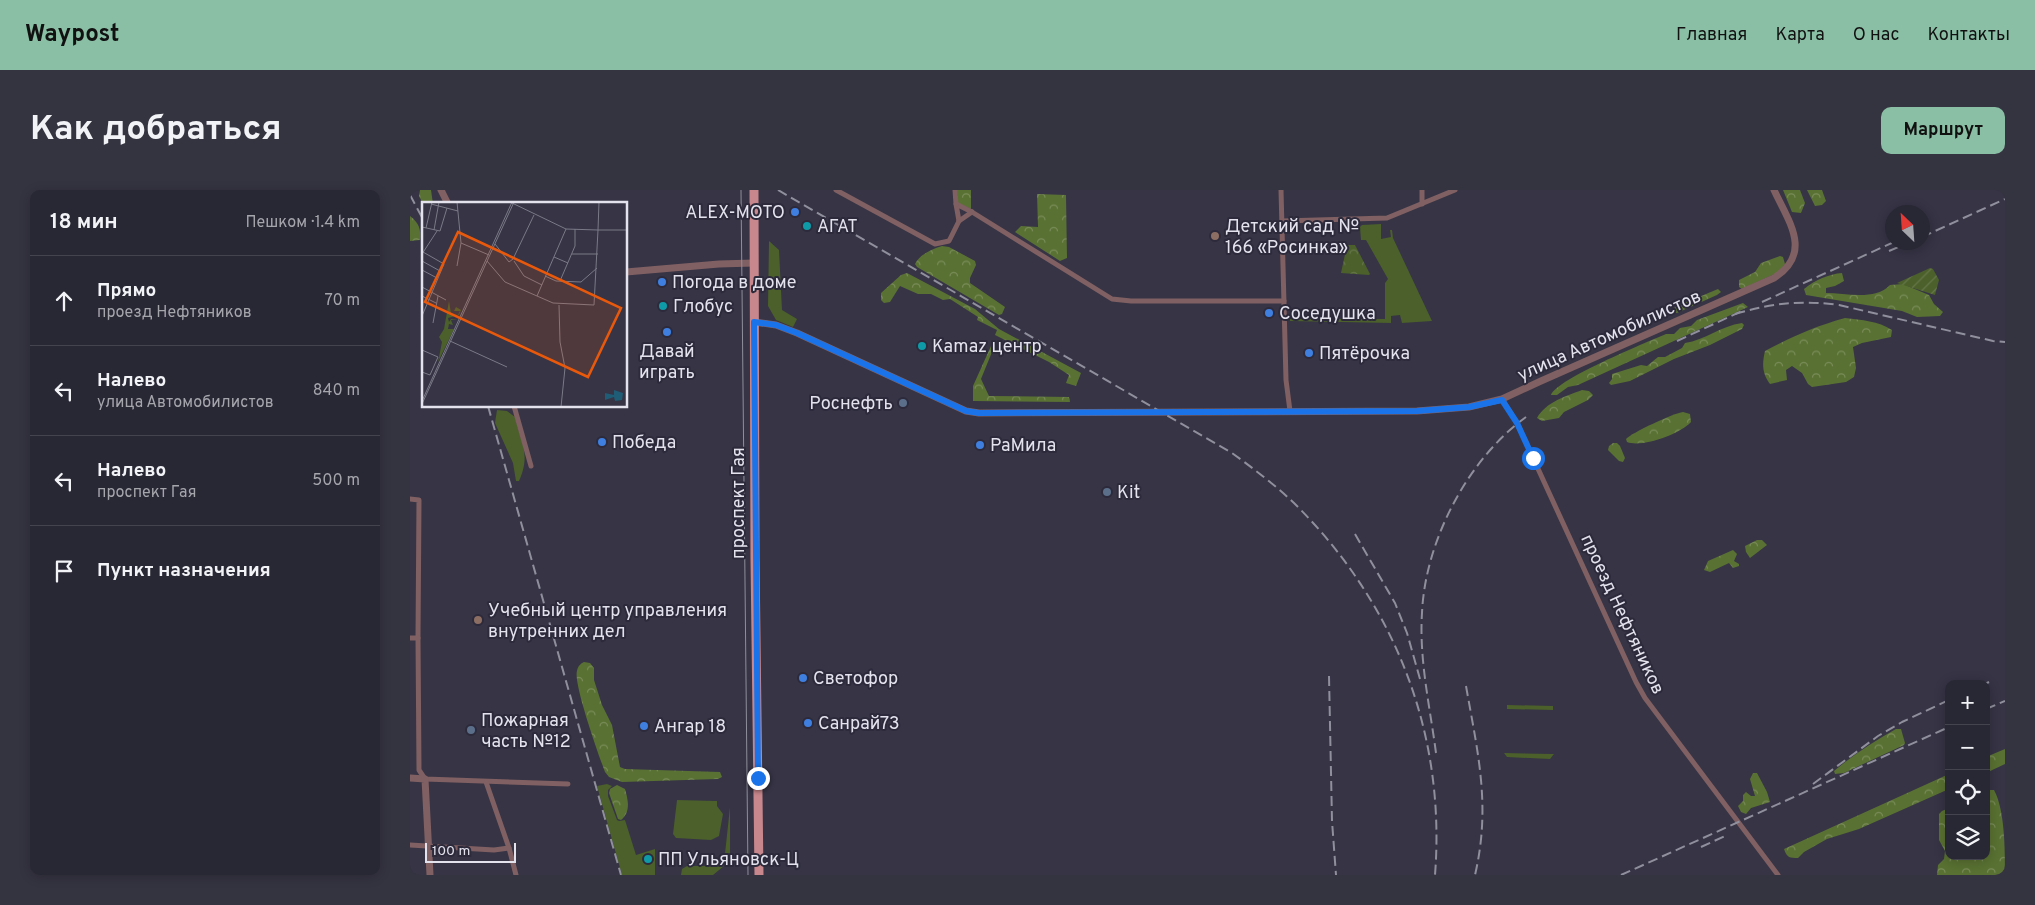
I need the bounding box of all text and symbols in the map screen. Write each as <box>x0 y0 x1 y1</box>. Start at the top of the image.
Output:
text: Waypost <box>25 20 119 50</box>
text: Главная <box>1676 24 1747 47</box>
text: Карта <box>1775 24 1825 47</box>
text: О нас <box>1853 24 1899 47</box>
text: Контакты <box>1927 24 2010 47</box>
button: Маршрут <box>1881 107 2005 154</box>
text: Как добраться <box>30 108 282 152</box>
inset map <box>422 202 628 408</box>
place label: ALEX-MOTO <box>685 202 785 225</box>
north arrow <box>1885 205 1930 250</box>
marker: ALEX-MOTO <box>789 206 801 218</box>
text: 18 мин <box>50 209 118 236</box>
text: Пешком · 1.4 km <box>245 213 360 233</box>
place label: АГАТ <box>817 216 858 239</box>
place label: Детский сад № 166 «Росинка» <box>1225 216 1359 260</box>
marker: АГАТ <box>801 220 813 232</box>
marker: Детский сад № 166 «Росинка» <box>1209 230 1221 242</box>
place label: Погода в доме <box>672 272 796 295</box>
marker: Погода в доме <box>656 276 668 288</box>
text: Прямо <box>97 279 156 303</box>
street label: улица Автомобилистов <box>1514 285 1705 387</box>
icon: ahead <box>50 287 78 315</box>
text: 70 m <box>325 291 360 311</box>
place label: Глобус <box>673 296 733 319</box>
marker: Глобус <box>657 300 669 312</box>
text: проезд Нефтяников <box>97 303 252 323</box>
place label: Соседушка <box>1279 303 1376 326</box>
marker: Соседушка <box>1263 307 1275 319</box>
marker: Давай играть <box>661 326 673 338</box>
place label: Kamaz центр <box>932 336 1042 359</box>
marker: Kamaz центр <box>916 340 928 352</box>
place label: Давай играть <box>639 341 695 385</box>
place label: Пятёрочка <box>1319 343 1410 366</box>
marker: Пятёрочка <box>1303 347 1315 359</box>
text: Налево <box>97 369 166 393</box>
icon: left <box>50 377 78 405</box>
text: 840 m <box>313 381 360 401</box>
text: улица Автомобилистов <box>97 393 274 413</box>
place label: Роснефть <box>809 393 893 416</box>
marker: Роснефть <box>897 397 909 409</box>
place label: Победа <box>612 432 676 455</box>
place label: РаМила <box>990 435 1056 458</box>
marker: Победа <box>596 436 608 448</box>
marker: РаМила <box>974 439 986 451</box>
street label: проспект Гая <box>728 447 751 559</box>
route start <box>1522 447 1545 470</box>
text: Налево <box>97 459 166 483</box>
icon: left <box>50 467 78 495</box>
text: 500 m <box>312 471 360 491</box>
place label: Kit <box>1117 482 1140 505</box>
text: проспект Гая <box>97 483 196 503</box>
marker: Kit <box>1101 486 1113 498</box>
street label: проезд Нефтяников <box>1574 531 1669 698</box>
icon: arrive <box>50 557 78 585</box>
text: Пункт назначения <box>97 559 271 583</box>
place label: Учебный центр управления внутренних дел <box>488 600 727 644</box>
marker: Учебный центр управления внутренних дел <box>472 614 484 626</box>
place label: Светофор <box>813 668 898 691</box>
marker: Светофор <box>797 672 809 684</box>
map controls <box>1945 680 1990 860</box>
button: + <box>1945 680 1990 725</box>
place label: Пожарная часть №12 <box>481 710 571 754</box>
place label: Санрай73 <box>818 713 900 736</box>
place label: Ангар 18 <box>654 716 726 739</box>
marker: Санрай73 <box>802 717 814 729</box>
marker: Ангар 18 <box>638 720 650 732</box>
marker: Пожарная часть №12 <box>465 724 477 736</box>
button: − <box>1945 725 1990 770</box>
route end <box>747 767 770 790</box>
button: locate <box>1945 770 1990 815</box>
button: layers <box>1945 815 1990 860</box>
scale bar <box>425 840 516 863</box>
text: 100 m <box>432 843 470 860</box>
place label: ПП Ульяновск-Ц <box>658 849 799 872</box>
marker: ПП Ульяновск-Ц <box>642 853 654 865</box>

